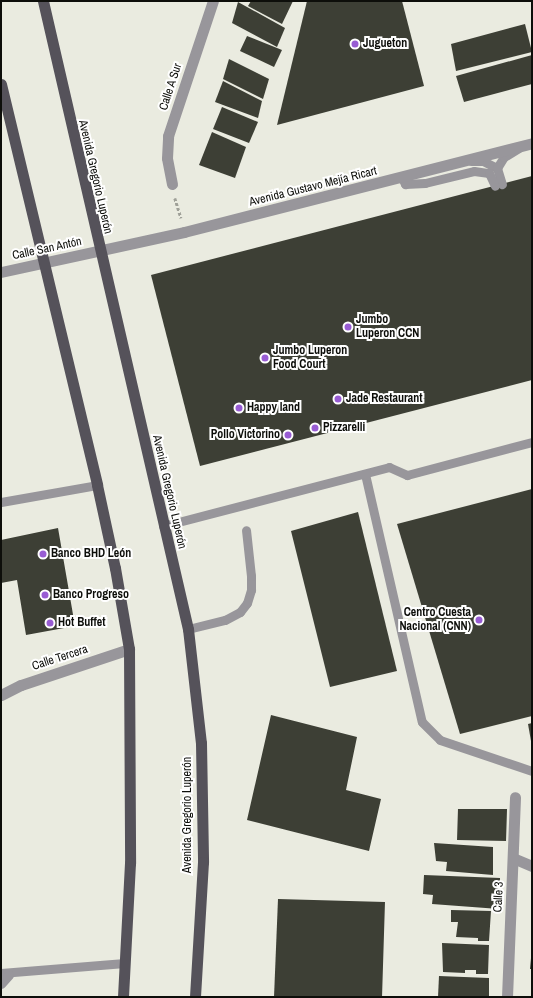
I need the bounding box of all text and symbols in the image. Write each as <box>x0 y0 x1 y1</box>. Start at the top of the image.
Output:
place label: Jugueton <box>363 37 407 51</box>
marker: Jugueton <box>350 39 360 49</box>
street label: Calle A Sur <box>156 61 186 113</box>
street label: Avenida Gregorio Luperón <box>75 119 115 235</box>
street label: Avenida Gustavo Mejía Ricart <box>248 164 378 210</box>
street label: Calle San Antón <box>11 235 83 263</box>
place label: Jumbo Luperon CCN <box>356 313 419 341</box>
marker: Jumbo Luperon CCN <box>343 322 353 332</box>
place label: Jumbo Luperon Food Court <box>273 344 347 372</box>
marker: Jumbo Luperon Food Court <box>260 353 270 363</box>
place label: Jade Restaurant <box>346 392 423 406</box>
marker: Jade Restaurant <box>333 394 343 404</box>
place label: Happy land <box>247 401 300 415</box>
marker: Happy land <box>234 403 244 413</box>
place label: Pizzarelli <box>323 421 365 435</box>
marker: Pizzarelli <box>310 423 320 433</box>
place label: Pollo Victorino <box>211 428 280 442</box>
marker: Pollo Victorino <box>283 430 293 440</box>
street label: Avenida Gregorio Luperón <box>149 434 189 550</box>
place label: Banco BHD León <box>51 547 131 561</box>
marker: Banco BHD León <box>38 549 48 559</box>
place label: Banco Progreso <box>53 588 129 602</box>
marker: Banco Progreso <box>40 590 50 600</box>
place label: Centro Cuesta Nacional (CNN) <box>399 606 471 634</box>
marker: Centro Cuesta Nacional (CNN) <box>474 615 484 625</box>
place label: Hot Buffet <box>58 616 106 630</box>
marker: Hot Buffet <box>45 618 55 628</box>
street label: Calle Tercera <box>30 642 90 674</box>
street label: Avenida Gregorio Luperón <box>181 757 195 873</box>
street label: Calle 3 <box>491 881 507 913</box>

